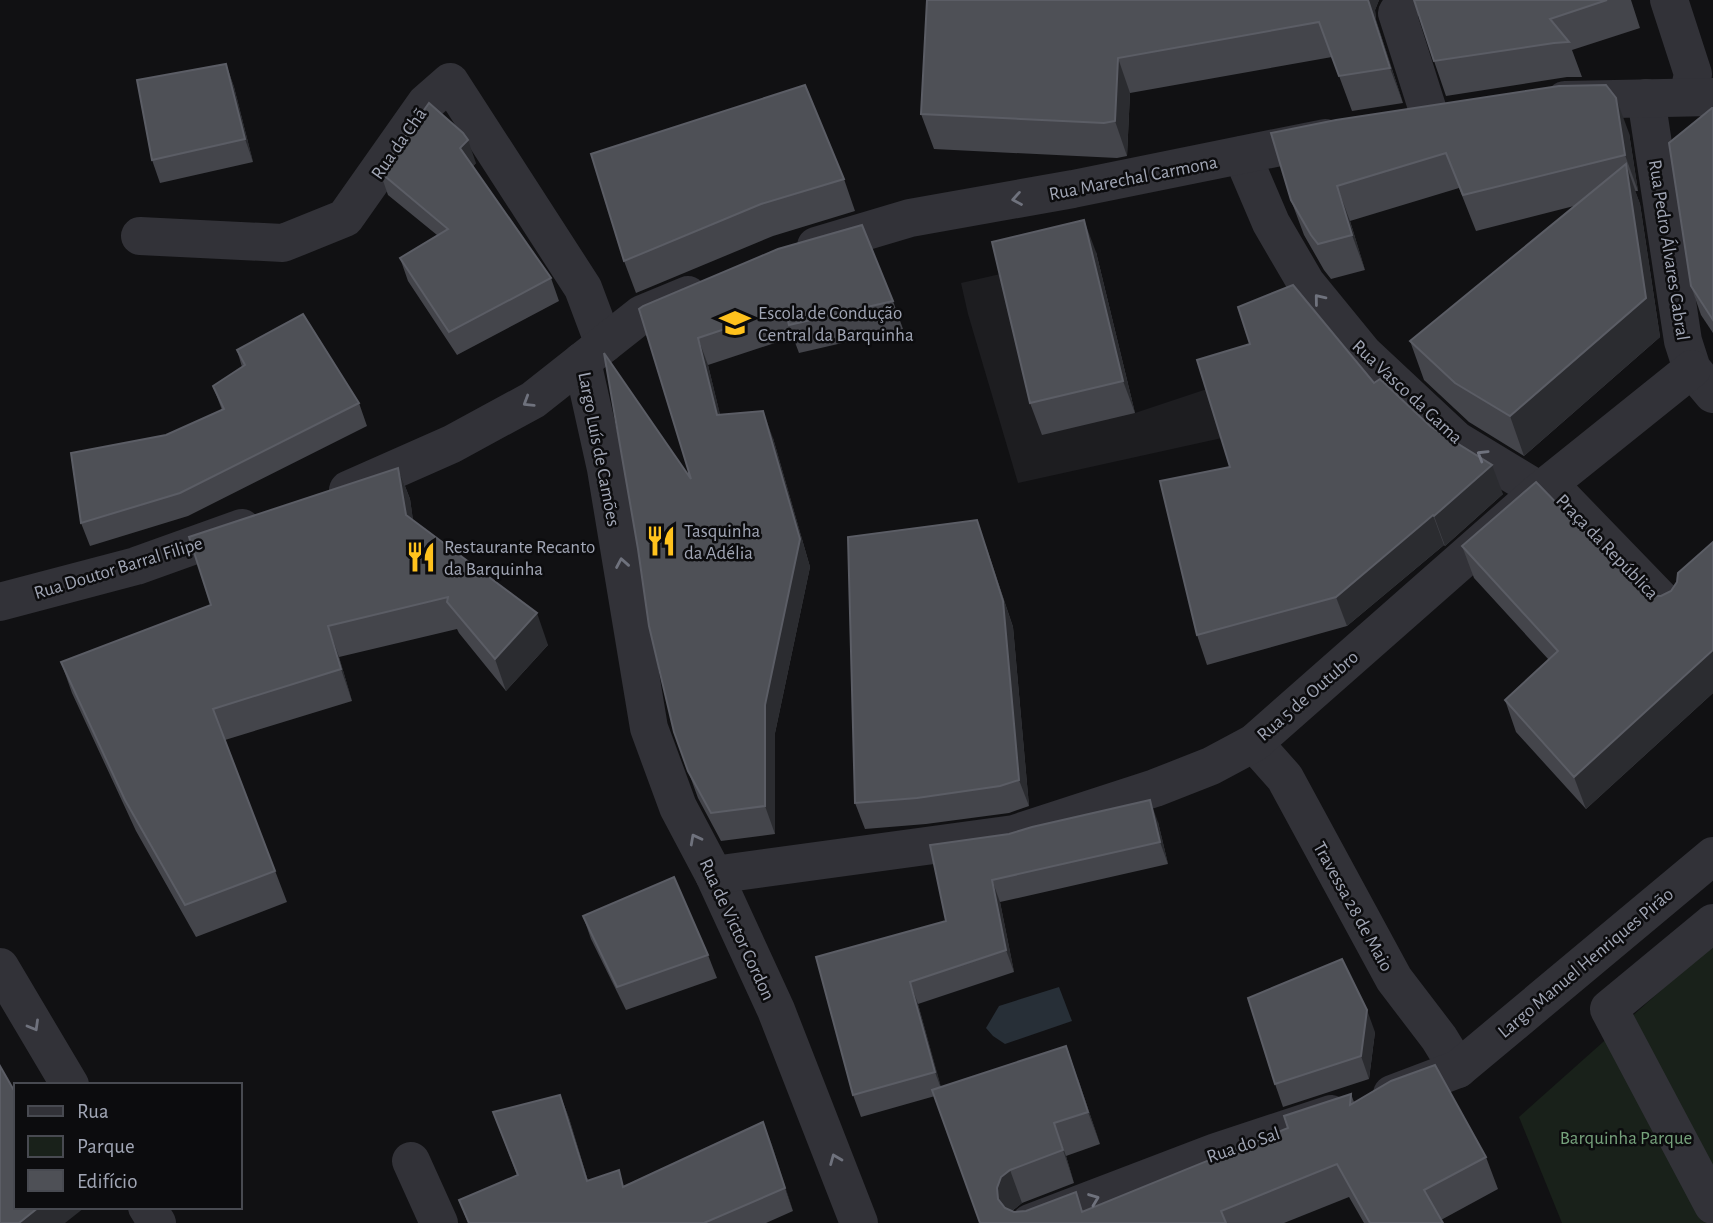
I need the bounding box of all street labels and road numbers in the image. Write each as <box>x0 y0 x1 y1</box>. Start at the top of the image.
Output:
street label: Rua da Chã <box>368 105 431 183</box>
street label: Rua Marechal Carmona <box>1047 153 1219 204</box>
street label: Rua Pedro Álvares Cabral <box>1645 158 1694 342</box>
street label: Rua Vasco da Gama <box>1348 337 1466 448</box>
street label: Largo Luís de Camões <box>574 370 623 528</box>
street label: Praça da República <box>1552 491 1662 603</box>
street label: Rua Doutor Barral Filipe <box>32 534 205 603</box>
street label: Rua 5 de Outubro <box>1254 647 1362 745</box>
street label: Travessa 28 de Maio <box>1309 839 1396 975</box>
street label: Rua de Victor Cordon <box>696 856 778 1003</box>
street label: Largo Manuel Henriques Pirão <box>1495 884 1677 1042</box>
street label: Rua do Sal <box>1204 1124 1283 1167</box>

